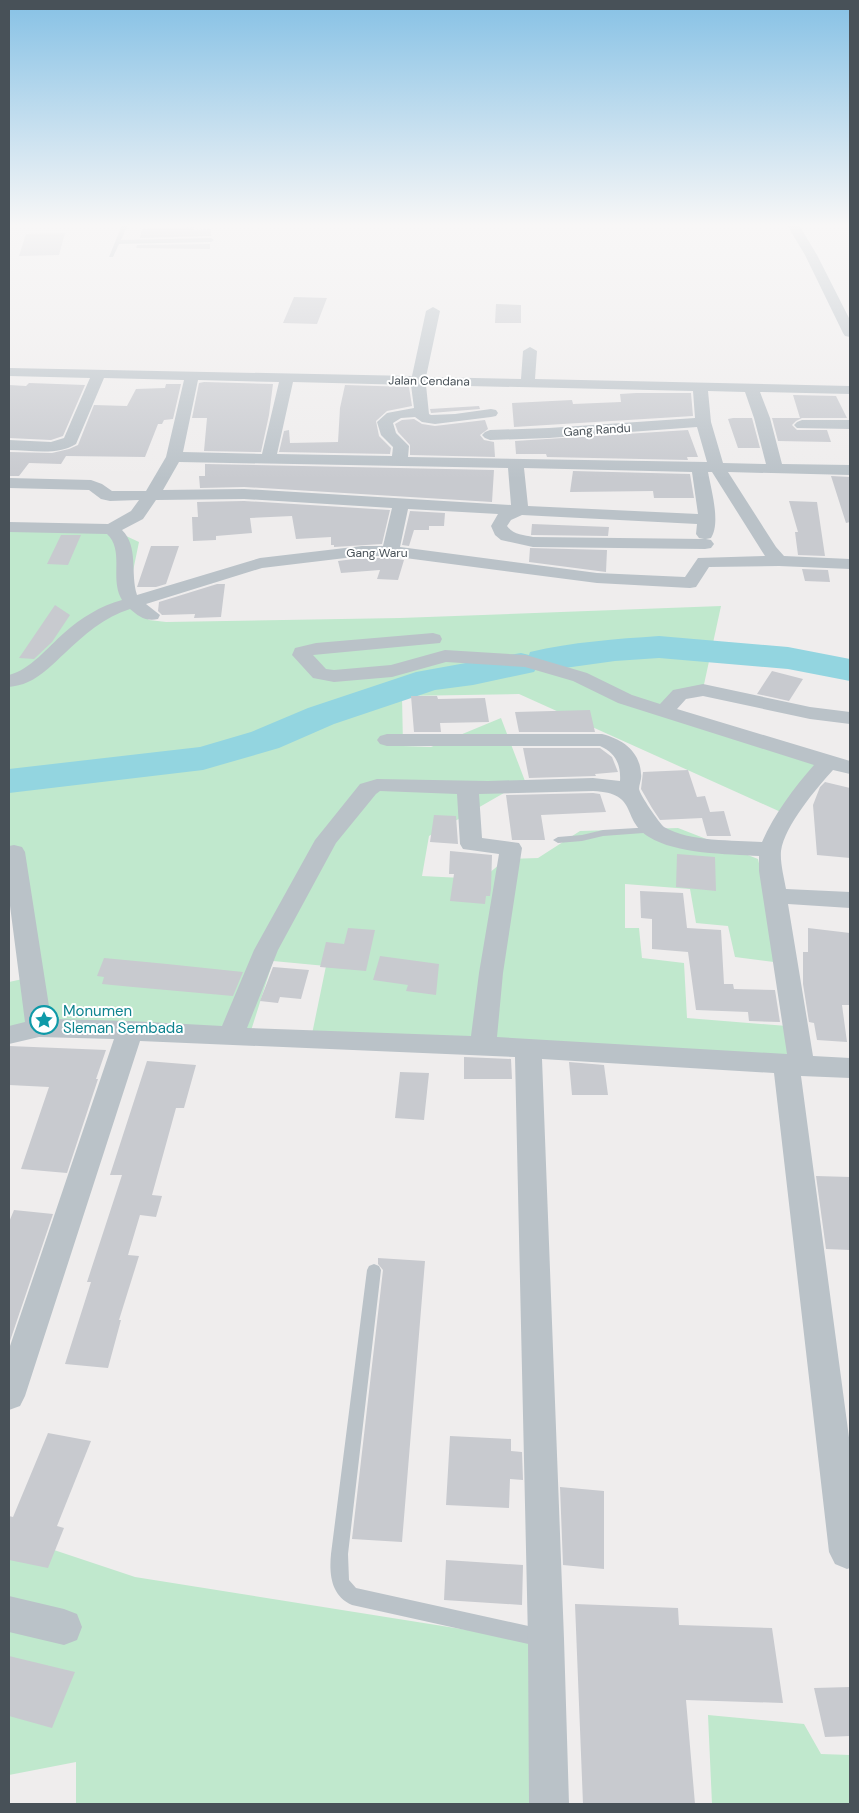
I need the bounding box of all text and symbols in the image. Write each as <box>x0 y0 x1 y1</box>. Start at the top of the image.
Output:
street label: Jalan Cendana <box>388 372 470 390</box>
street label: Gang Randu <box>563 420 631 440</box>
street label: Gang Waru <box>346 545 408 561</box>
place label: Monumen Sleman Sembada <box>63 1001 183 1038</box>
place icon: Monumen Sleman Sembada <box>29 1005 59 1035</box>

